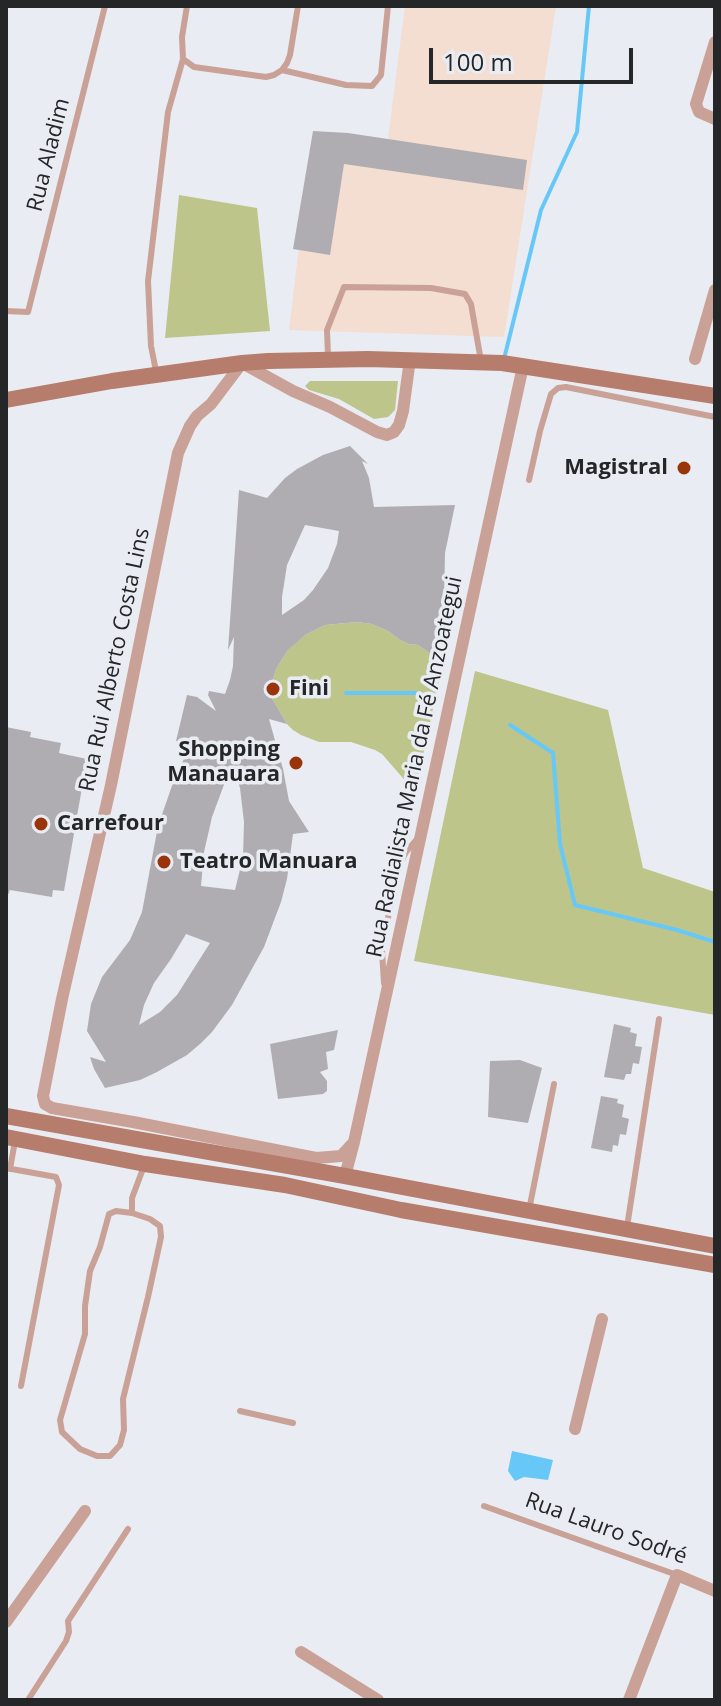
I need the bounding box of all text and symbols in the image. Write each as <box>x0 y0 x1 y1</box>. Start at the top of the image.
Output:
scale bar <box>433 32 637 82</box>
text: 100 m <box>443 45 513 78</box>
street label: Rua Aladim <box>22 95 76 215</box>
place label: Magistral <box>564 455 668 481</box>
marker: Magistral <box>675 459 693 477</box>
street label: Rua Rui Alberto Costa Lins <box>74 526 156 794</box>
street label: Rua Radialista Maria da Fé Anzoategui <box>362 574 468 960</box>
place label: Fini <box>289 676 329 702</box>
marker: Fini <box>264 680 282 698</box>
place label: Shopping Manauara <box>167 737 280 788</box>
marker: Shopping Manauara <box>287 754 305 772</box>
place label: Carrefour <box>57 811 164 837</box>
marker: Carrefour <box>32 815 50 833</box>
place label: Teatro Manuara <box>180 849 357 875</box>
marker: Teatro Manuara <box>155 853 173 871</box>
street label: Rua Lauro Sodré <box>521 1487 691 1571</box>

